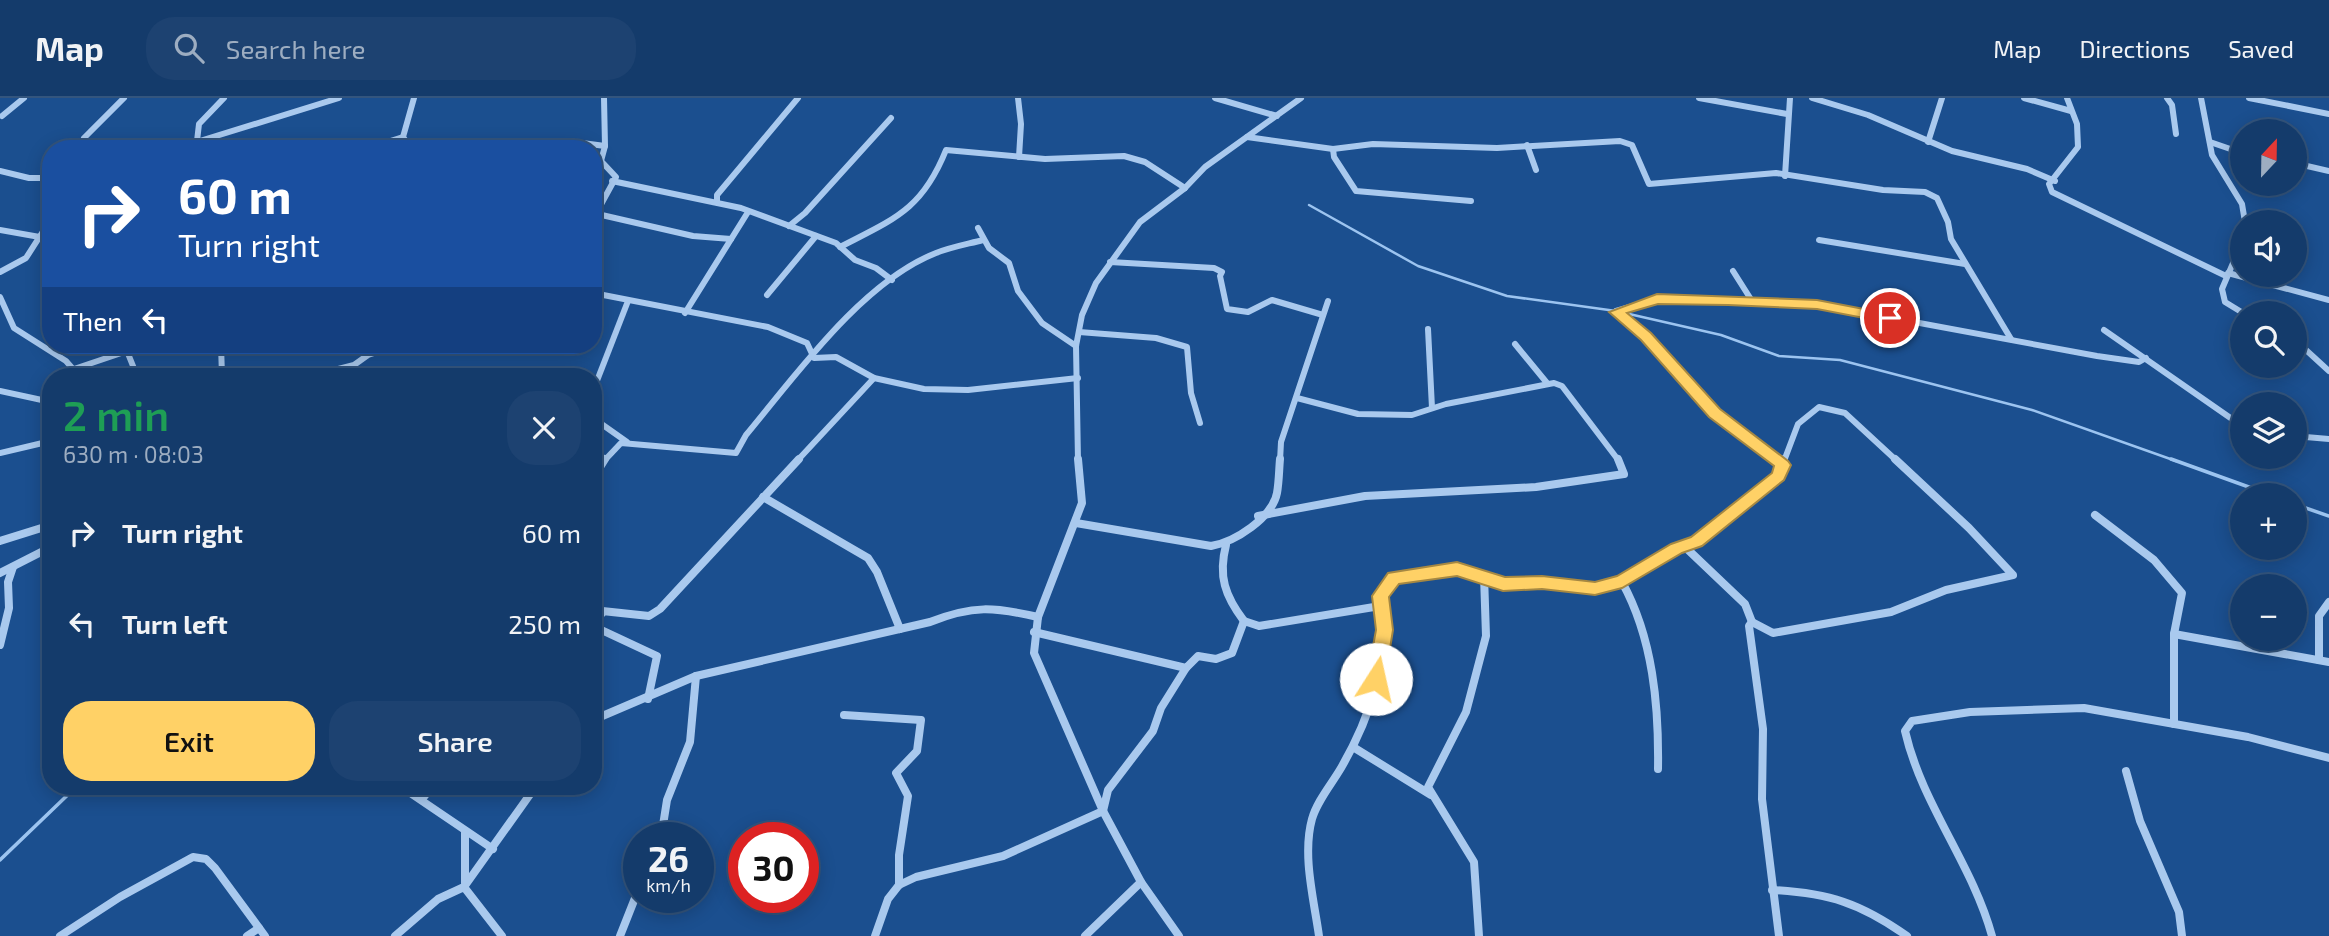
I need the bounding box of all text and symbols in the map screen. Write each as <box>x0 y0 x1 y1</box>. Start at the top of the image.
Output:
search box <box>146 17 636 80</box>
text: Map <box>35 28 104 68</box>
icon: search <box>170 29 208 67</box>
text: Search here <box>226 33 365 64</box>
text: Map <box>1993 34 2041 63</box>
text: Directions <box>2079 34 2190 63</box>
text: Saved <box>2228 34 2294 63</box>
north arrow <box>2230 119 2306 196</box>
map controls <box>2230 119 2307 651</box>
text: 60 m <box>178 165 292 224</box>
icon: right <box>63 168 154 259</box>
button: sound <box>2230 210 2307 287</box>
text: Turn right <box>178 225 320 263</box>
pin <box>1860 288 1920 348</box>
icon: arrive <box>1871 299 1909 337</box>
icon: left <box>136 301 174 339</box>
button: search <box>2230 301 2307 378</box>
text: Then <box>63 305 122 336</box>
text: 2 min <box>63 389 169 439</box>
button: close <box>507 391 581 465</box>
button: layers <box>2230 392 2307 469</box>
text: 630 m · 08:03 <box>63 440 204 468</box>
button: + <box>2230 483 2307 560</box>
icon: right <box>63 514 101 552</box>
text: Turn right <box>122 517 243 548</box>
text: 60 m <box>522 517 581 548</box>
button: − <box>2230 574 2307 651</box>
icon: left <box>63 605 101 643</box>
text: Turn left <box>122 608 228 639</box>
text: 250 m <box>508 608 581 639</box>
position arrow <box>1339 642 1413 716</box>
button: Exit <box>63 701 315 781</box>
button: Share <box>329 701 581 781</box>
speed limit sign: 30 <box>728 822 819 913</box>
text: 26 <box>648 837 689 879</box>
text: km/h <box>646 874 691 896</box>

